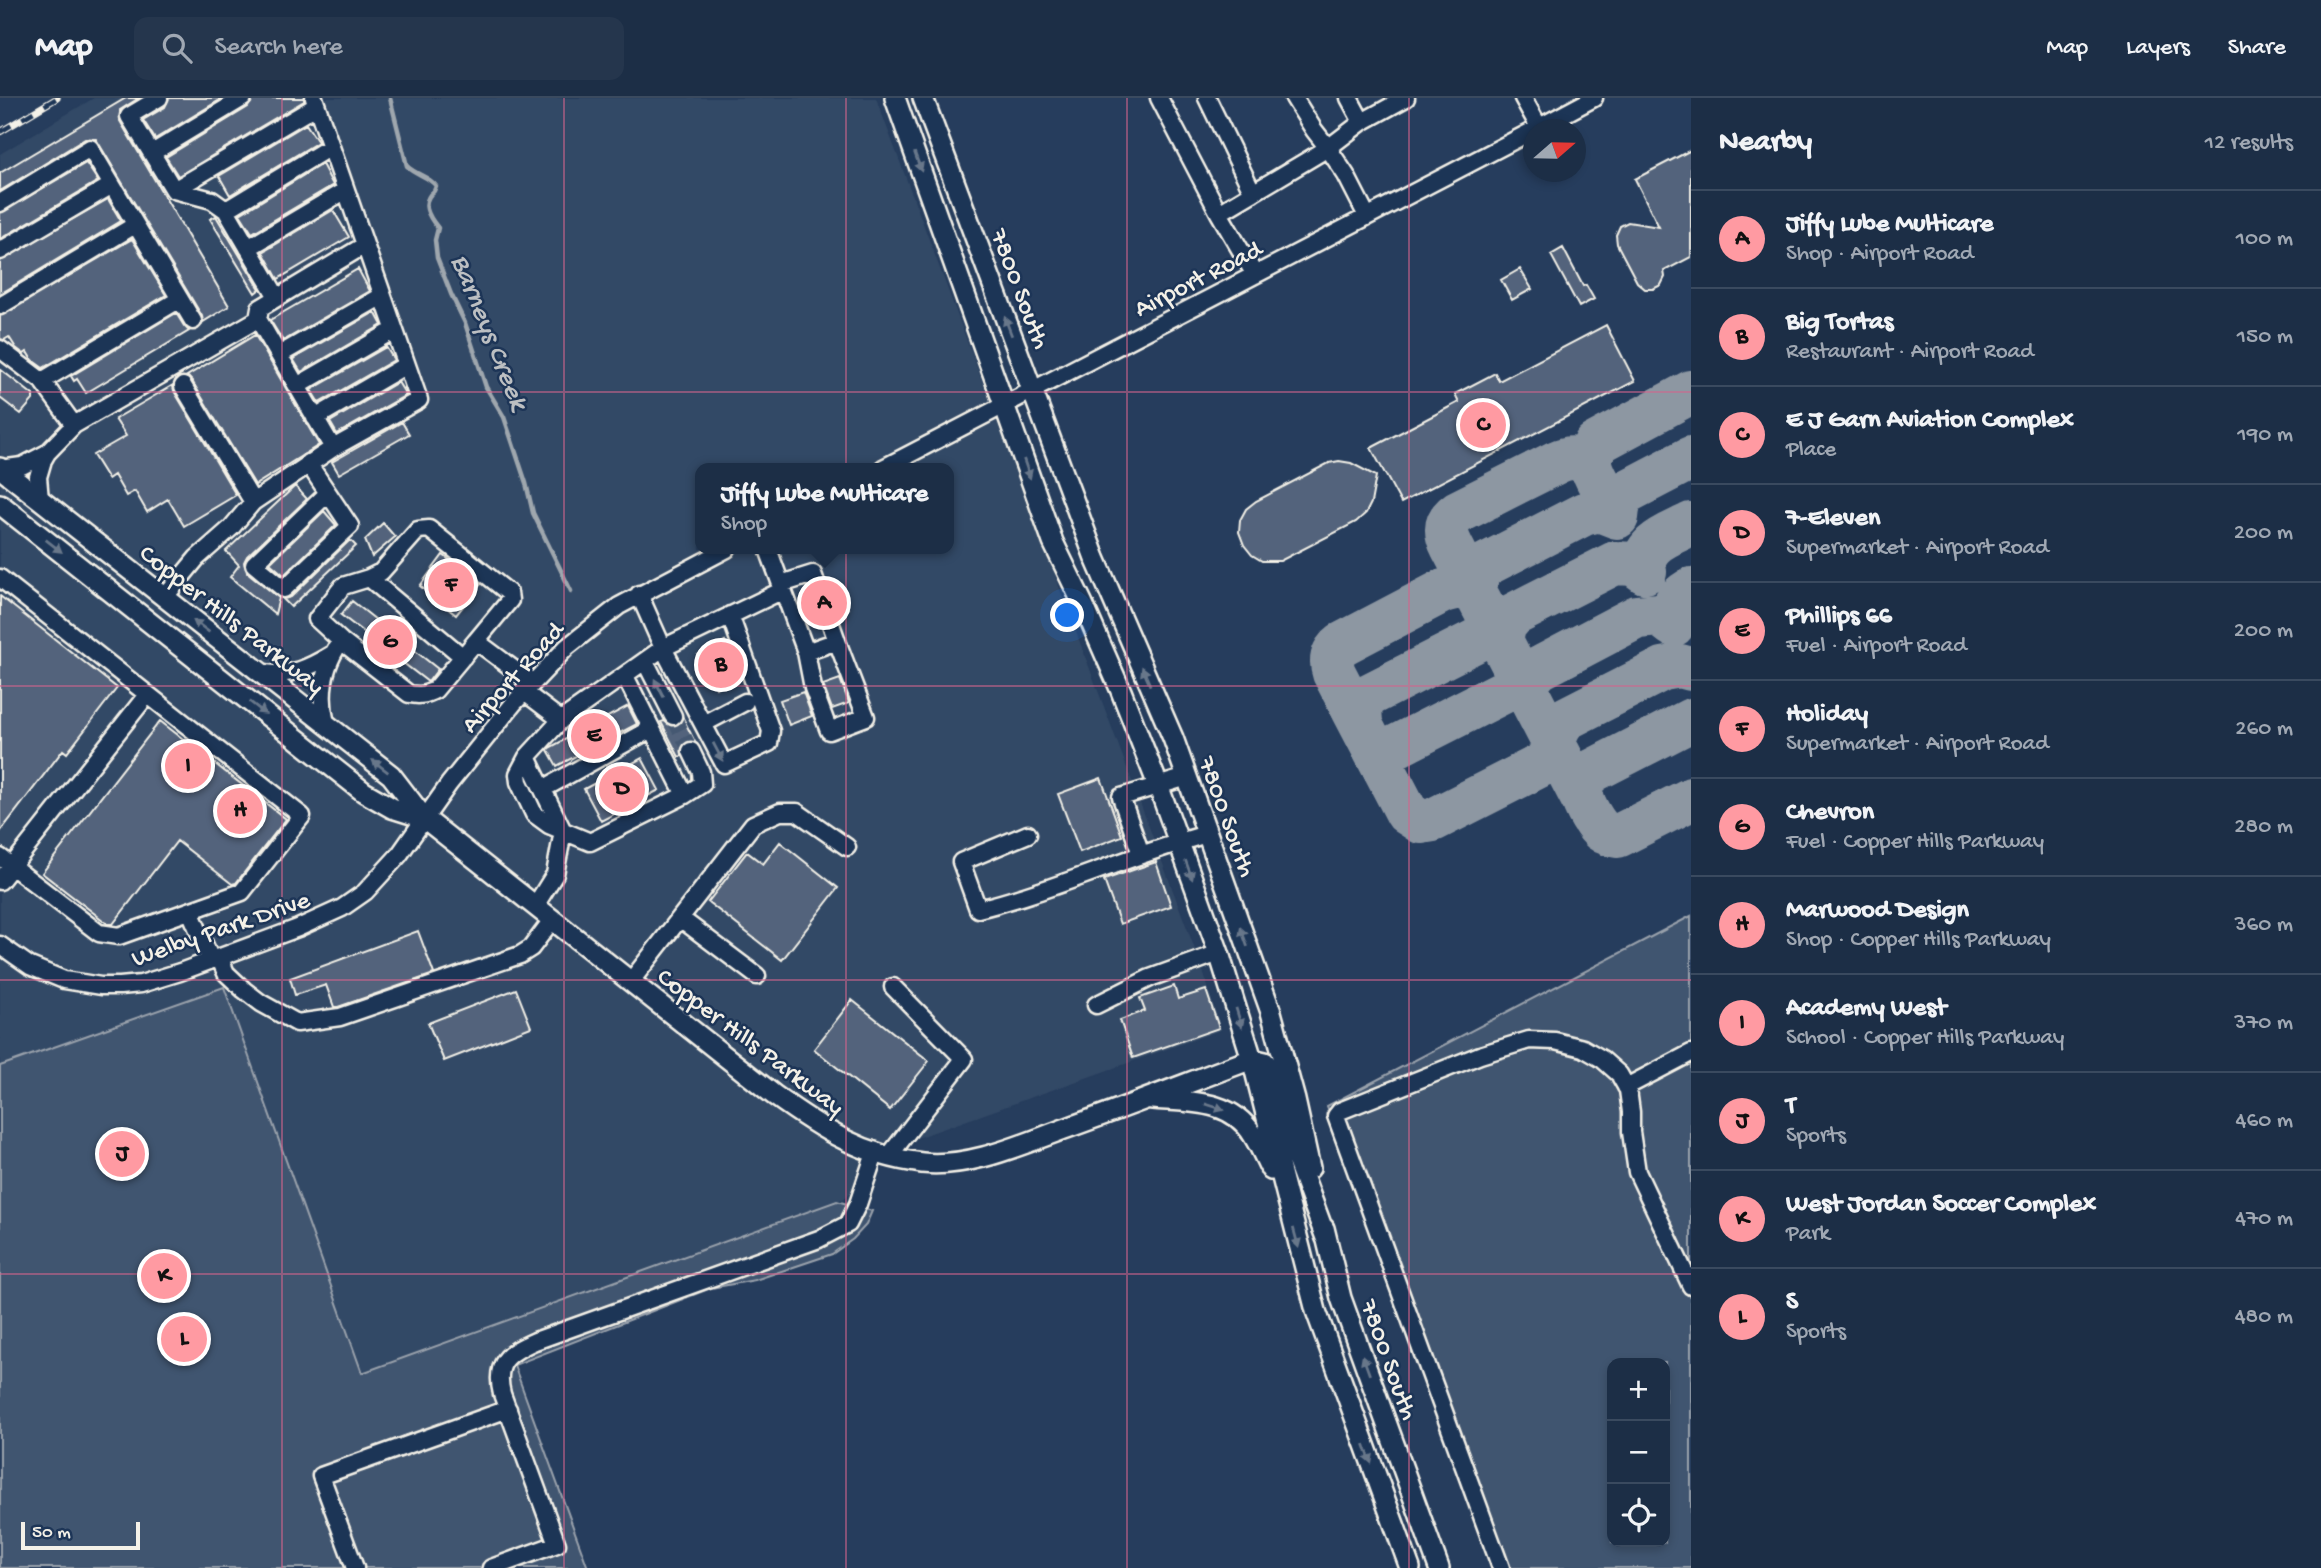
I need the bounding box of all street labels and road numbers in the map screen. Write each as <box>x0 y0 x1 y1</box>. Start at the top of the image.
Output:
street label: 7800 South <box>980 224 1055 354</box>
street label: Airport Road <box>1130 235 1270 326</box>
street label: Copper Hills Parkway <box>131 540 329 704</box>
street label: Airport Road <box>456 616 574 741</box>
street label: 7800 South <box>1188 752 1261 882</box>
street label: Welby Park Drive <box>128 886 315 976</box>
street label: Copper Hills Parkway <box>649 963 849 1124</box>
street label: 7800 South <box>1350 1295 1423 1425</box>

